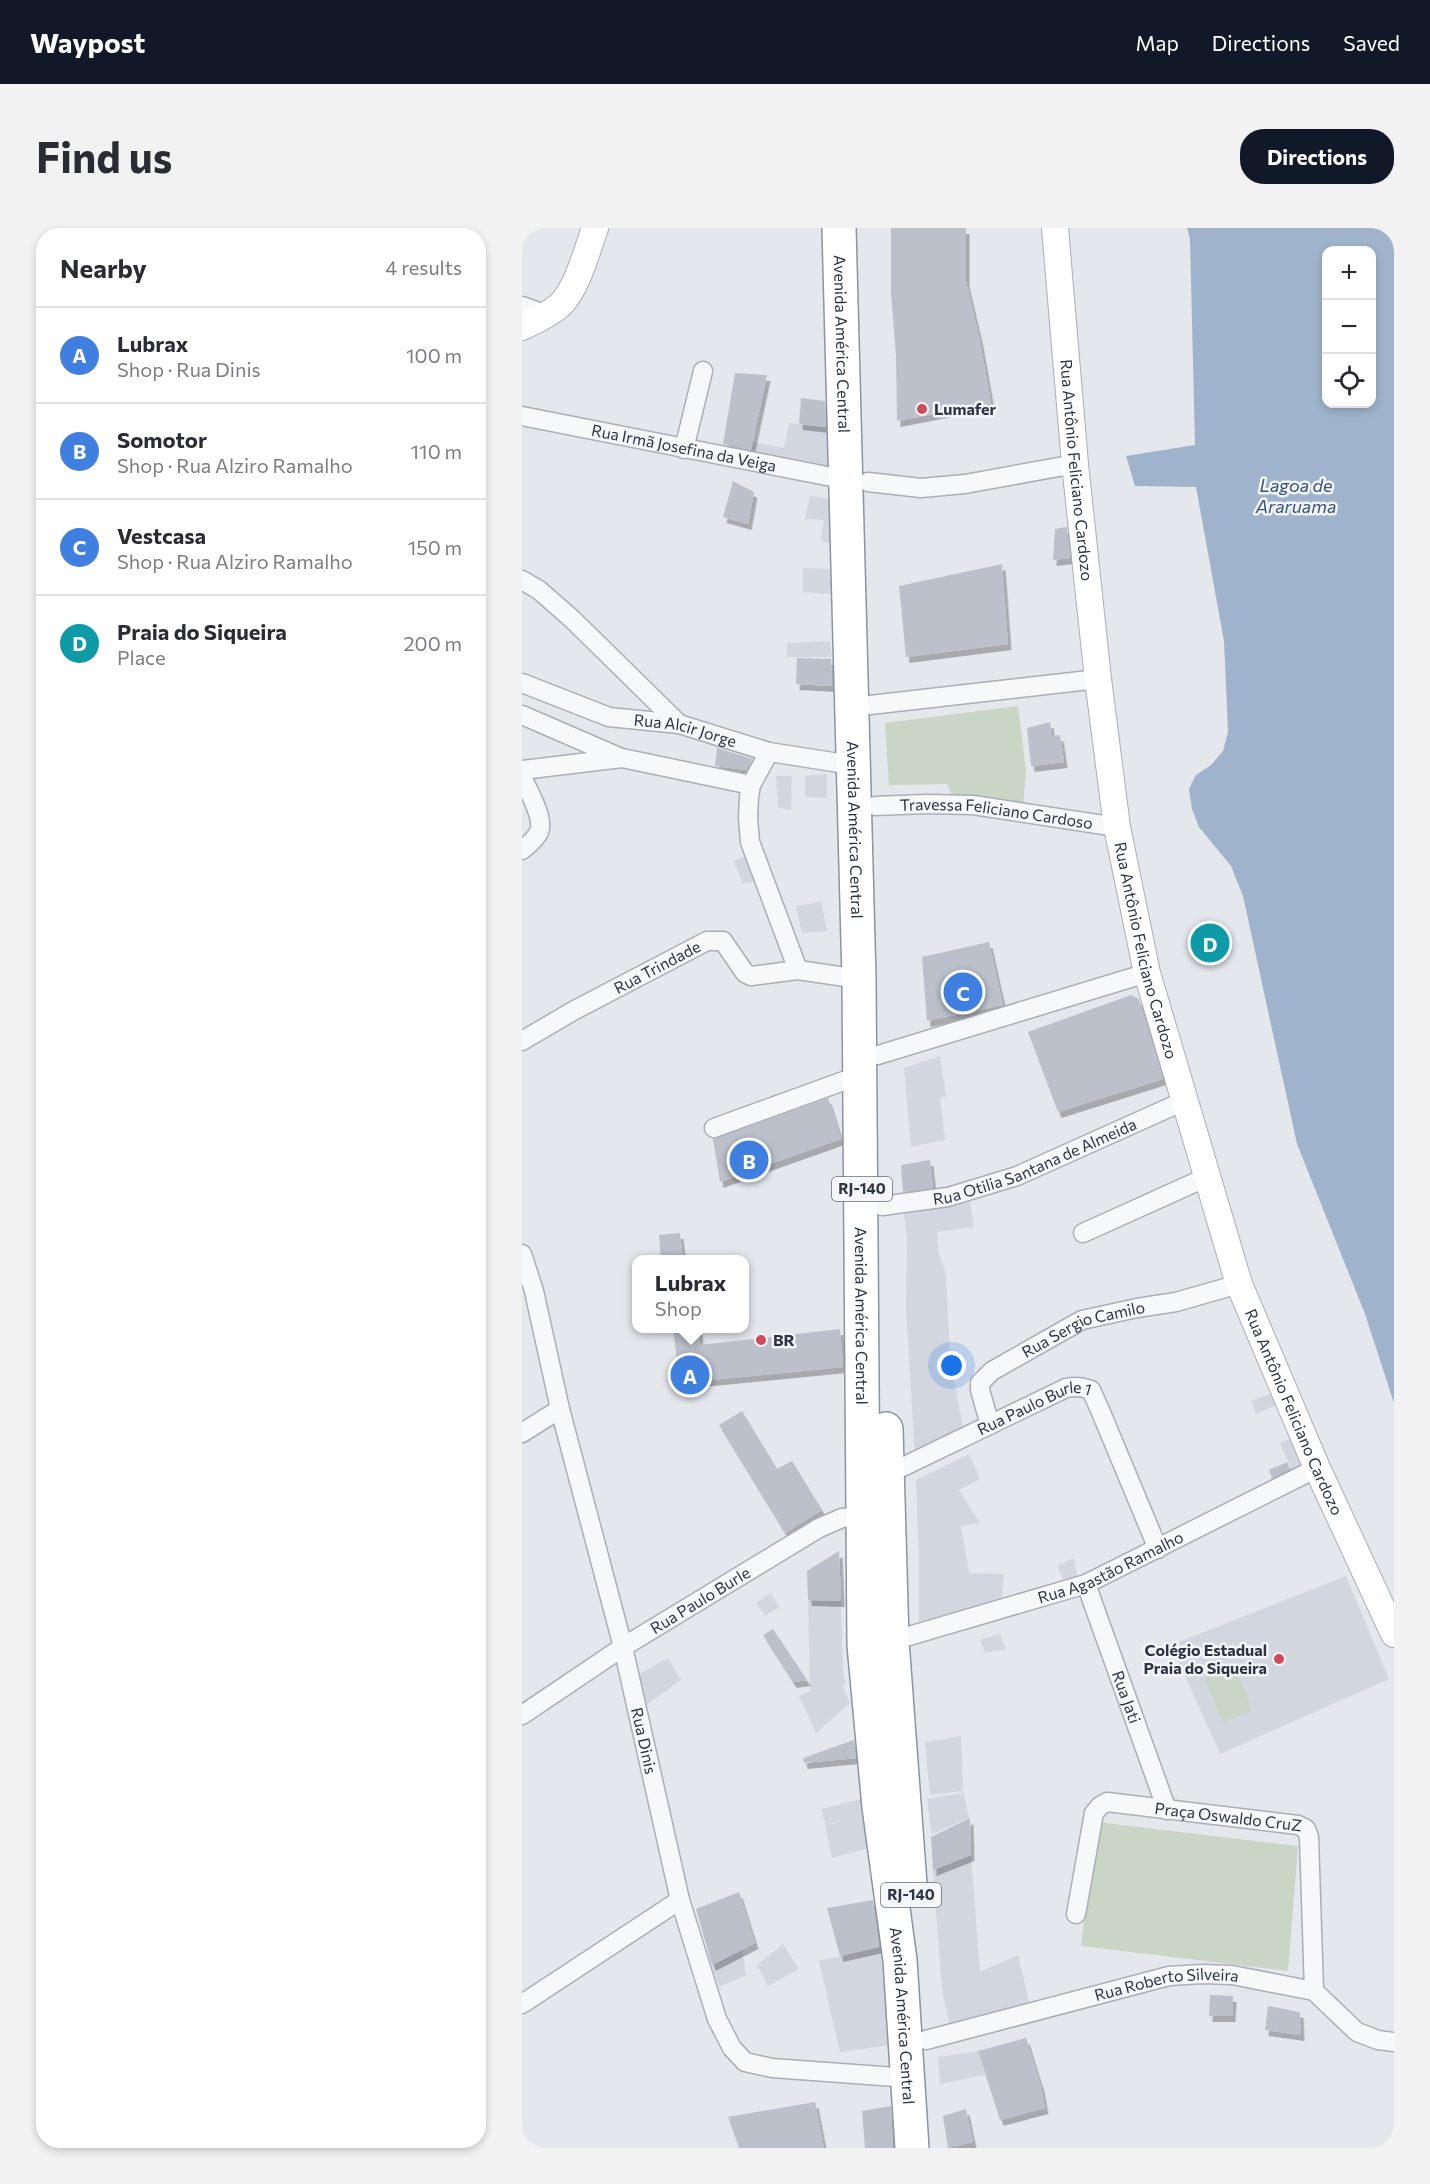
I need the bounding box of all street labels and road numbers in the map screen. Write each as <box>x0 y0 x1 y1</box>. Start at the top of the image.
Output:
street label: Avenida América Central <box>831 255 854 433</box>
street label: Rua Antônio Feliciano Cardozo <box>1057 358 1097 582</box>
street label: Rua Irmã Josefina da Veiga <box>590 420 778 475</box>
street label: Rua Alcir Jorge <box>633 710 739 750</box>
street label: Avenida América Central <box>844 741 867 919</box>
street label: Travessa Feliciano Cardoso <box>899 794 1094 832</box>
street label: Rua Antônio Feliciano Cardozo <box>1111 840 1182 1061</box>
street label: Rua Trindade <box>610 936 703 997</box>
street label: Rua Otilia Santana de Almeida <box>932 1114 1139 1208</box>
road number: RJ-140 <box>832 1177 892 1201</box>
street label: Avenida América Central <box>852 1227 872 1405</box>
street label: Rua Sergio Camilo <box>1018 1297 1146 1361</box>
street label: Rua Antônio Feliciano Cardozo <box>1242 1306 1347 1518</box>
street label: Rua Paulo Burle 1 <box>974 1377 1094 1439</box>
street label: Rua Agastão Ramalho <box>1035 1527 1186 1607</box>
street label: Rua Paulo Burle <box>647 1562 753 1637</box>
street label: Rua Jati <box>1109 1668 1145 1726</box>
street label: Rua Dinis <box>628 1706 661 1776</box>
street label: Praça Oswaldo CruZ <box>1154 1798 1303 1834</box>
road number: RJ-140 <box>881 1883 941 1907</box>
street label: Avenida América Central <box>887 1926 919 2105</box>
street label: Rua Roberto Silveira <box>1092 1964 1241 2004</box>

